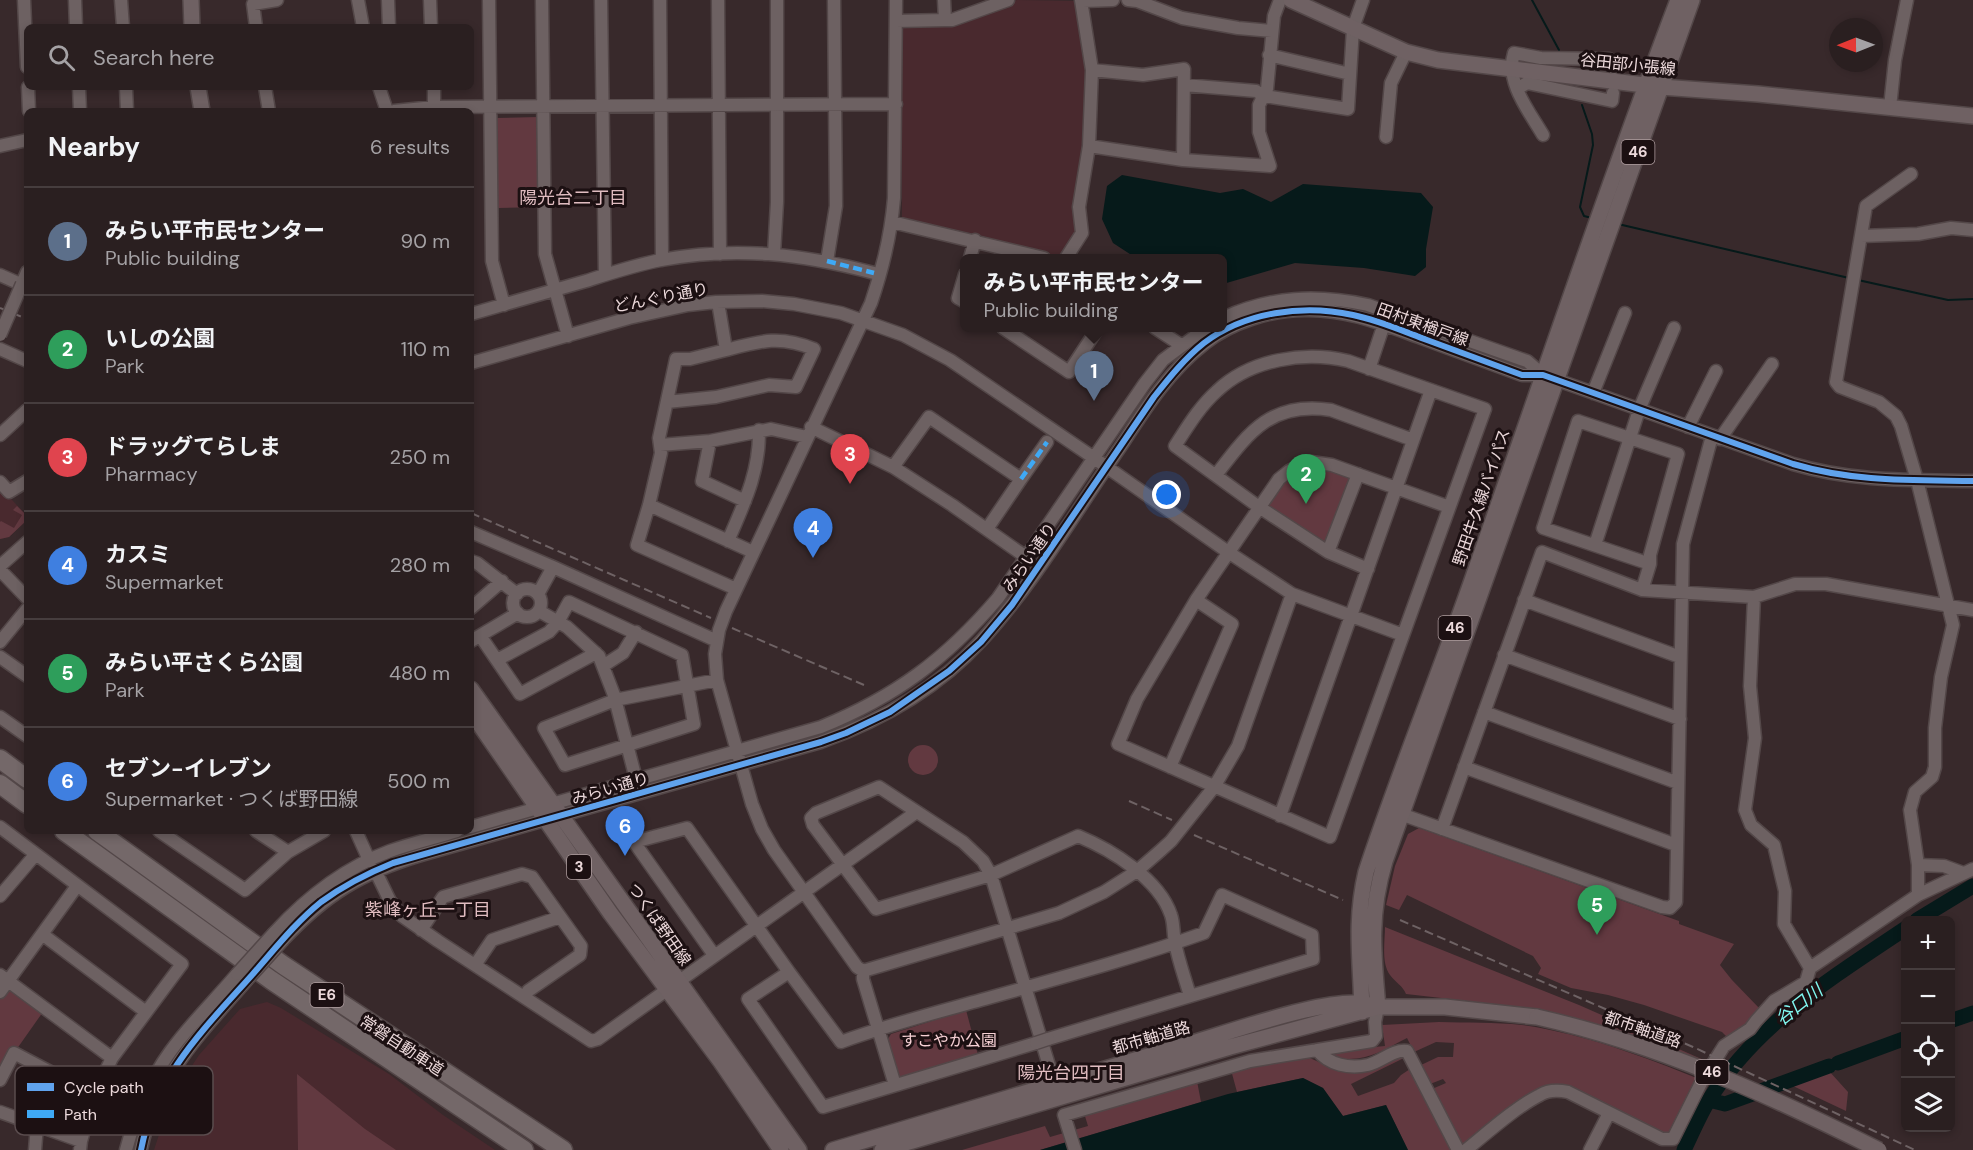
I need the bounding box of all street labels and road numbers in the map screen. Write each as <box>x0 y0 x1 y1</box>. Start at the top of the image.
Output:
street label: 谷田部小張線 <box>1579 49 1677 80</box>
road number: 46 <box>1622 140 1654 164</box>
street label: どんぐり通り <box>612 278 710 317</box>
street label: 田村東楢戸線 <box>1374 298 1472 351</box>
street label: 野田牛久線バイパス <box>1448 426 1515 569</box>
street label: みらい通り <box>998 518 1061 596</box>
road number: 46 <box>1438 616 1472 640</box>
street label: みらい通り <box>569 767 651 810</box>
road number: 3 <box>567 855 591 879</box>
street label: つくば野田線 <box>623 879 696 970</box>
road number: E6 <box>310 983 344 1007</box>
street label: 都市軸道路 <box>1602 1007 1684 1052</box>
street label: 常磐自動車道 <box>356 1010 448 1080</box>
street label: 都市軸道路 <box>1110 1016 1192 1059</box>
road number: 46 <box>1696 1060 1728 1084</box>

